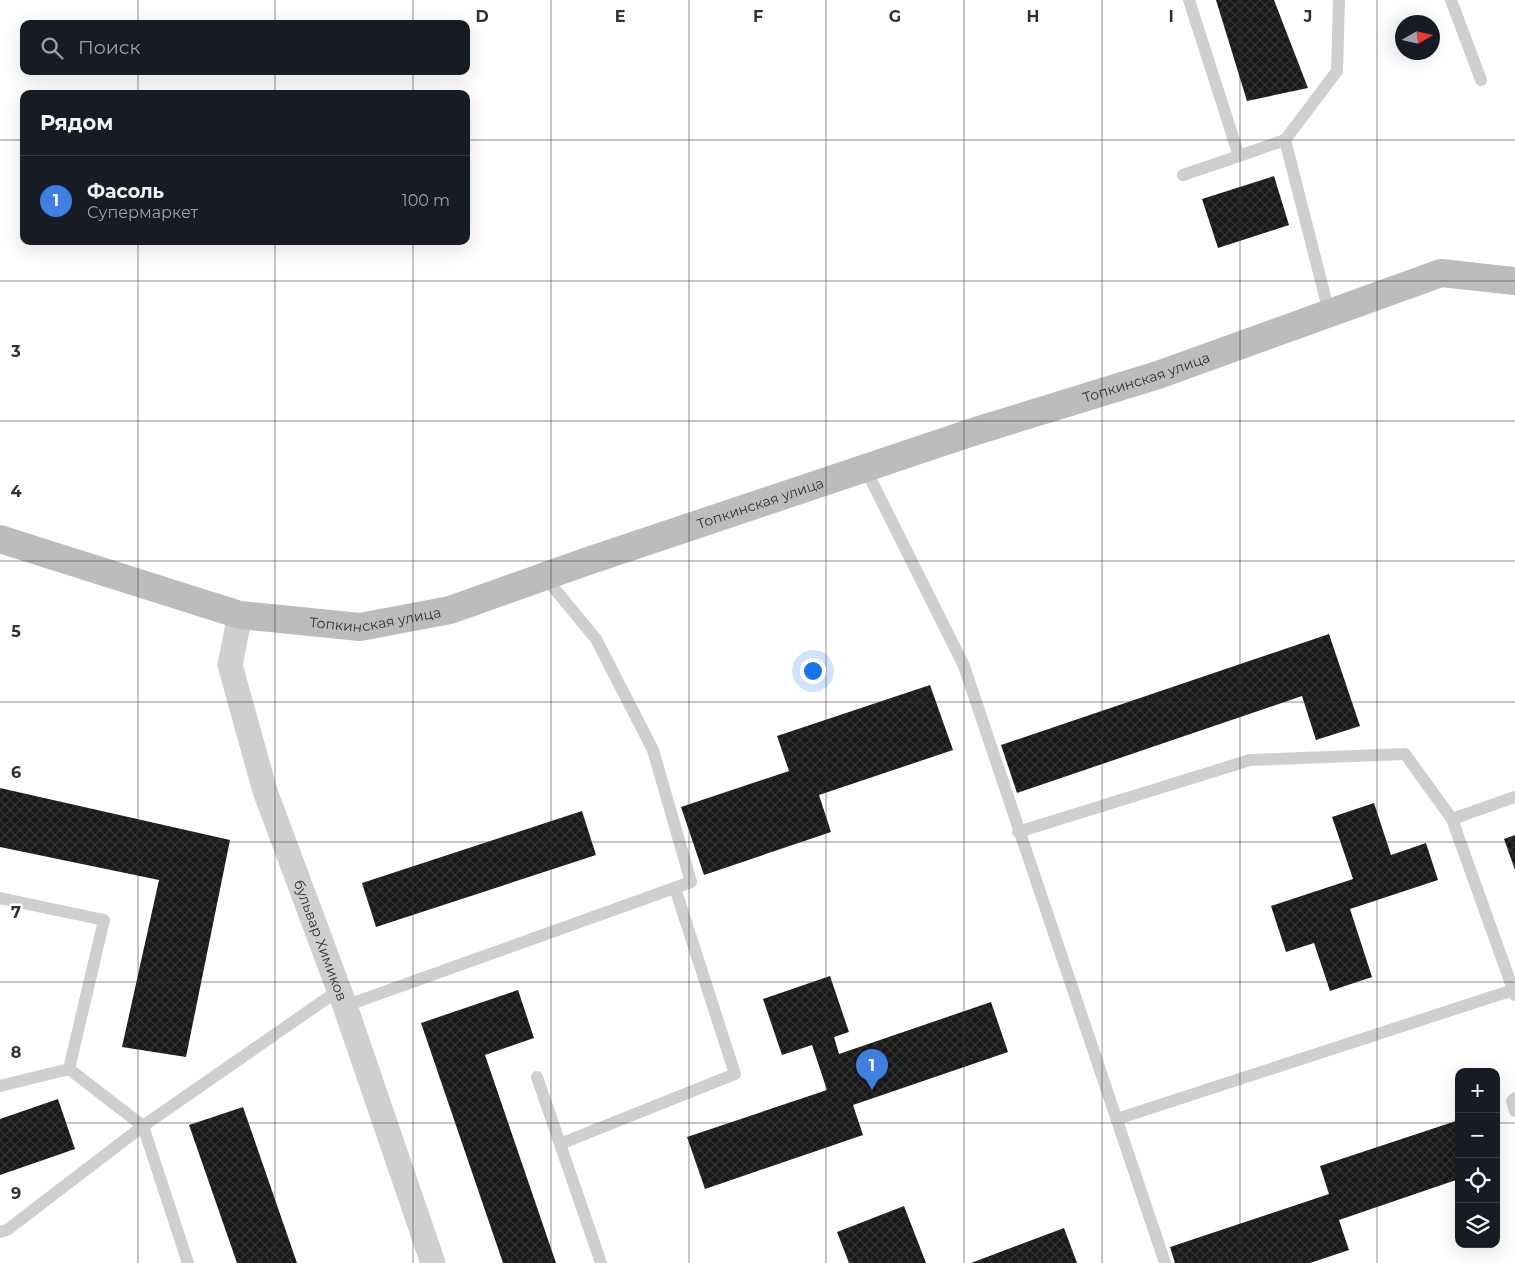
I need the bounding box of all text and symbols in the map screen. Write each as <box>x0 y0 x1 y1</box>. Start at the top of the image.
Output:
text: D <box>475 7 489 26</box>
text: E <box>615 7 625 26</box>
text: F <box>753 7 763 26</box>
text: G <box>889 7 901 26</box>
text: H <box>1027 7 1039 26</box>
text: I <box>1168 7 1174 26</box>
text: J <box>1303 7 1312 26</box>
north arrow <box>1395 15 1440 60</box>
search box <box>20 20 470 75</box>
icon: search <box>38 34 66 62</box>
text: Поиск <box>78 36 141 59</box>
text: Рядом <box>40 110 113 135</box>
text: Фасоль <box>87 180 164 203</box>
text: 1 <box>53 191 59 210</box>
text: 100 m <box>402 191 450 210</box>
text: Супермаркет <box>87 203 198 222</box>
text: 3 <box>10 342 21 361</box>
street label: Топкинская улица <box>1080 348 1212 407</box>
street label: Топкинская улица <box>694 474 826 533</box>
text: 4 <box>10 482 22 501</box>
street label: Топкинская улица <box>309 603 442 636</box>
text: 5 <box>11 622 21 641</box>
your location <box>800 658 826 684</box>
text: 6 <box>11 763 21 782</box>
street label: бульвар Химиков <box>290 877 351 1003</box>
text: 7 <box>11 903 21 922</box>
text: 8 <box>11 1043 21 1062</box>
pin: 1 <box>856 1049 888 1090</box>
map controls <box>1455 1068 1500 1248</box>
button: + <box>1455 1068 1500 1113</box>
button: − <box>1455 1113 1500 1158</box>
button: locate <box>1455 1158 1500 1203</box>
text: 9 <box>11 1184 21 1203</box>
button: layers <box>1455 1203 1500 1248</box>

